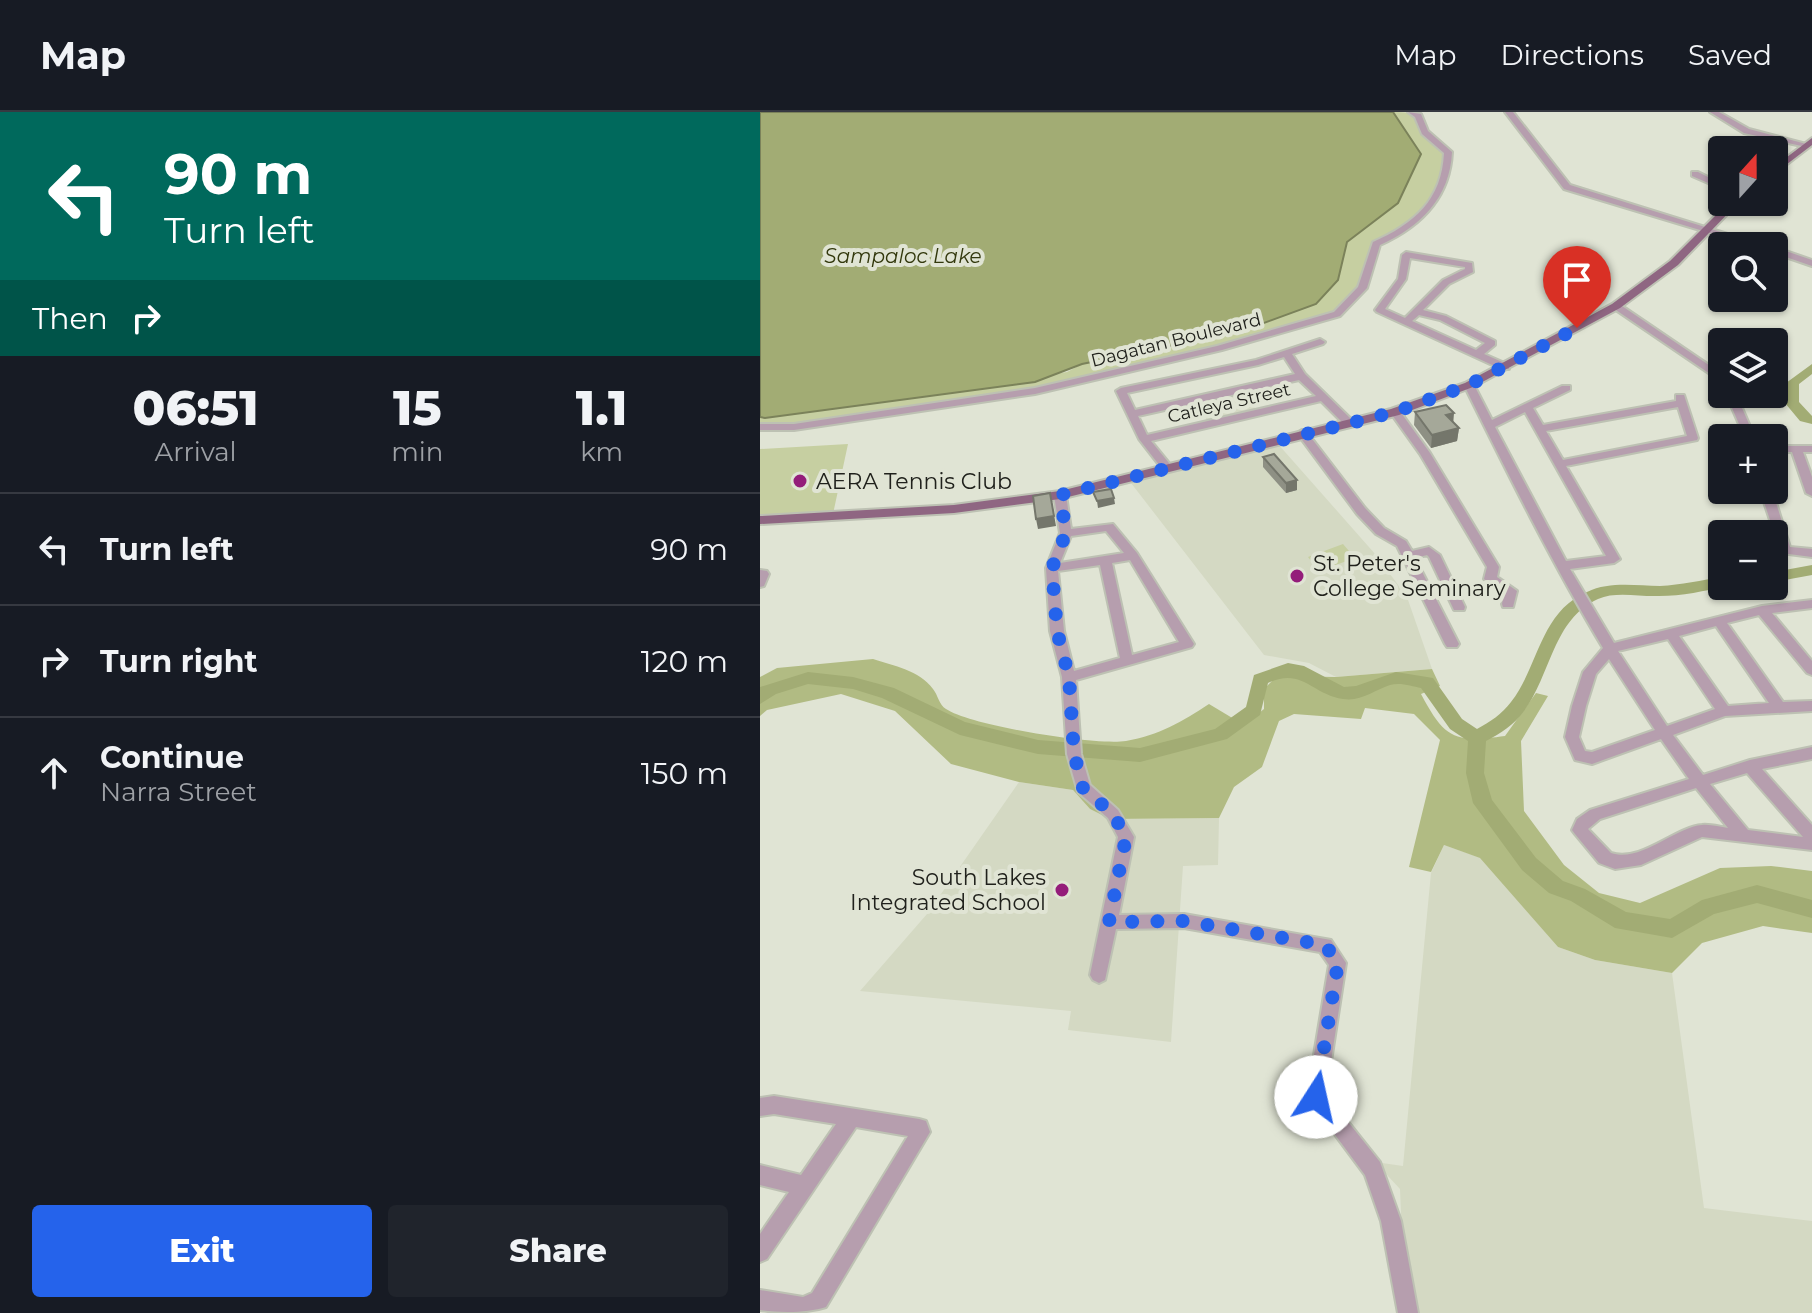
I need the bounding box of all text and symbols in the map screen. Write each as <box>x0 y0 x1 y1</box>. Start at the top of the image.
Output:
text: Map <box>40 32 126 79</box>
text: Map <box>1394 38 1456 72</box>
text: Directions <box>1500 38 1644 72</box>
text: Saved <box>1688 38 1772 72</box>
north arrow <box>1708 136 1788 216</box>
map controls <box>1708 136 1788 600</box>
text: 90 m <box>164 140 312 208</box>
icon: left <box>32 144 136 248</box>
text: Turn left <box>164 208 315 252</box>
button: search <box>1708 232 1788 312</box>
water label: Sampaloc Lake <box>824 244 982 268</box>
pin <box>1543 246 1611 328</box>
icon: arrive <box>1555 258 1599 302</box>
icon: right <box>124 296 168 340</box>
text: Then <box>32 300 108 337</box>
street label: Dagatan Boulevard <box>1089 308 1263 372</box>
button: layers <box>1708 328 1788 408</box>
street label: Catleya Street <box>1165 378 1293 428</box>
text: 06:51 <box>133 379 259 437</box>
text: 15 <box>393 379 442 437</box>
text: 1.1 <box>576 379 627 437</box>
button: + <box>1708 424 1788 504</box>
text: Arrival <box>155 436 237 468</box>
text: min <box>391 436 443 468</box>
text: km <box>580 436 623 468</box>
place label: AERA Tennis Club <box>816 468 1012 495</box>
marker: AERA Tennis Club <box>791 472 809 490</box>
button: − <box>1708 520 1788 600</box>
icon: left <box>32 527 76 571</box>
text: Turn left <box>100 531 233 568</box>
text: 90 m <box>650 531 728 568</box>
place label: St. Peter's College Seminary <box>1313 550 1506 602</box>
marker: St. Peter's College Seminary <box>1288 567 1306 585</box>
icon: right <box>32 639 76 683</box>
text: Turn right <box>100 643 257 680</box>
text: 120 m <box>641 643 728 680</box>
text: Continue <box>100 739 244 776</box>
icon: ahead <box>32 751 76 795</box>
text: 150 m <box>641 755 728 792</box>
text: Narra Street <box>100 776 257 808</box>
place label: South Lakes Integrated School <box>850 864 1046 916</box>
marker: South Lakes Integrated School <box>1053 881 1071 899</box>
position arrow <box>1274 1055 1358 1139</box>
button: Exit <box>32 1205 372 1297</box>
button: Share <box>388 1205 728 1297</box>

